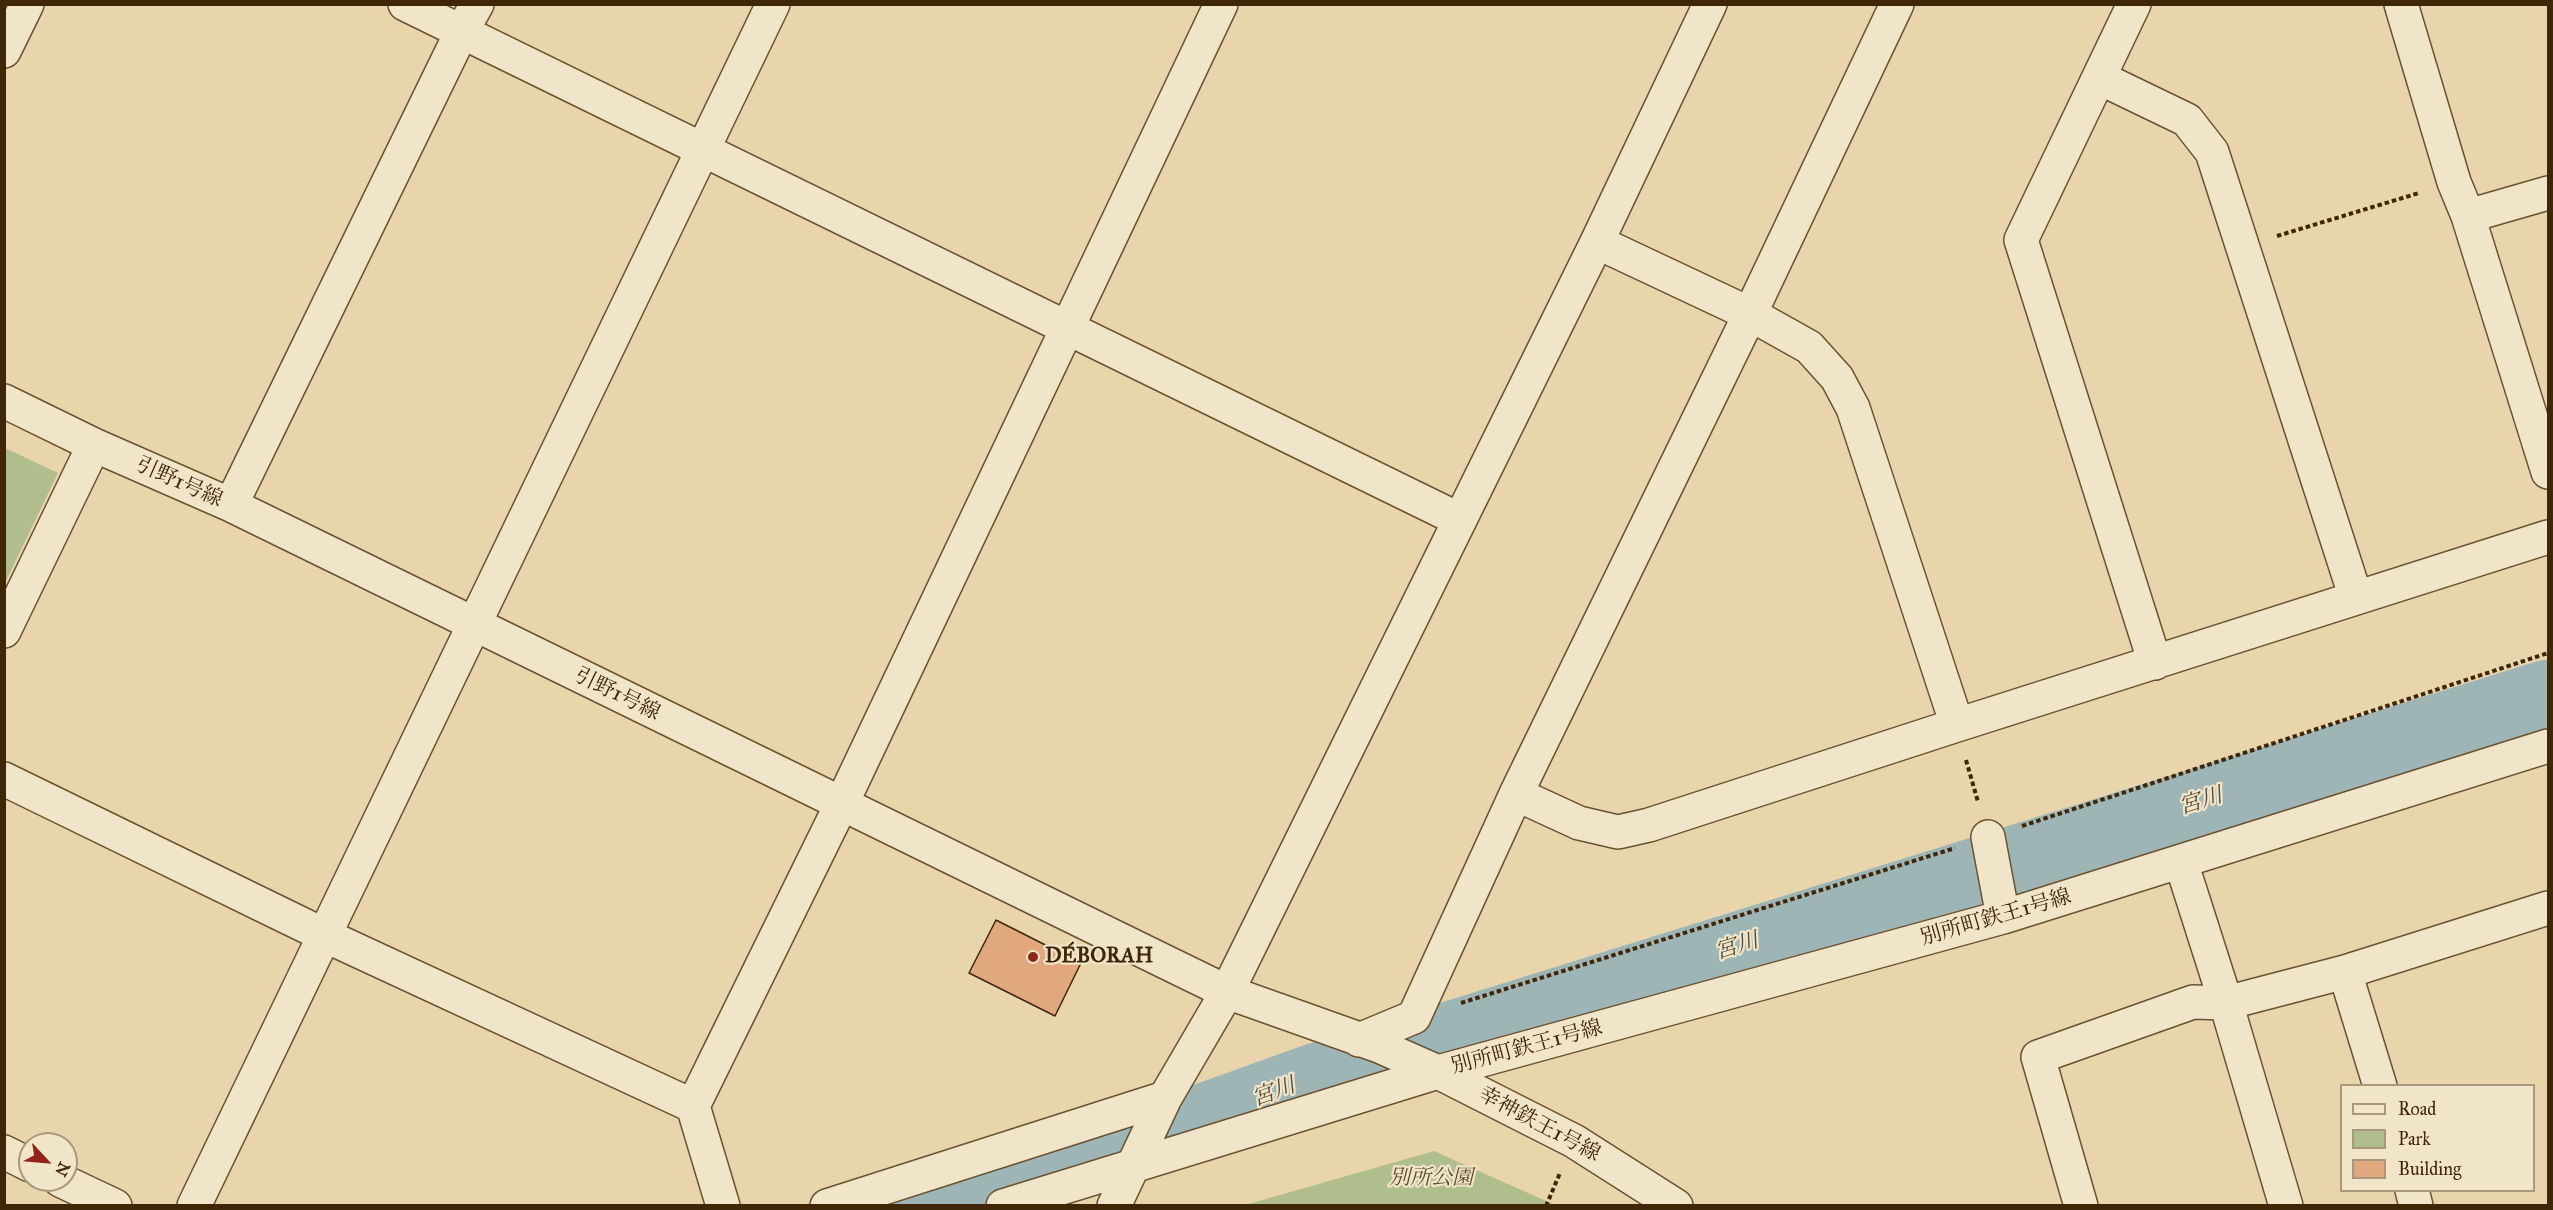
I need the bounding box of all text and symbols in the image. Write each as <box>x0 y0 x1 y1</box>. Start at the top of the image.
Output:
street label: 引野1号線 <box>132 453 226 513</box>
street label: 引野1号線 <box>570 663 664 727</box>
water label: 宮川 <box>2176 783 2226 821</box>
street label: 別所町鉄王1号線 <box>1918 884 2074 952</box>
water label: 宮川 <box>1712 928 1762 966</box>
place label: DÉBORAH <box>1045 944 1153 970</box>
marker: DÉBORAH <box>1026 950 1040 964</box>
street label: 別所町鉄王1号線 <box>1449 1016 1605 1080</box>
water label: 宮川 <box>1249 1073 1299 1113</box>
street label: 幸神鉄王1号線 <box>1474 1082 1604 1168</box>
legend <box>2340 1084 2535 1192</box>
text: Road <box>2398 1098 2436 1120</box>
text: Park <box>2398 1128 2431 1150</box>
north arrow <box>18 1132 78 1192</box>
text: Building <box>2398 1158 2461 1180</box>
text: N <box>51 1159 74 1179</box>
park label: 別所公園 <box>1389 1166 1473 1192</box>

